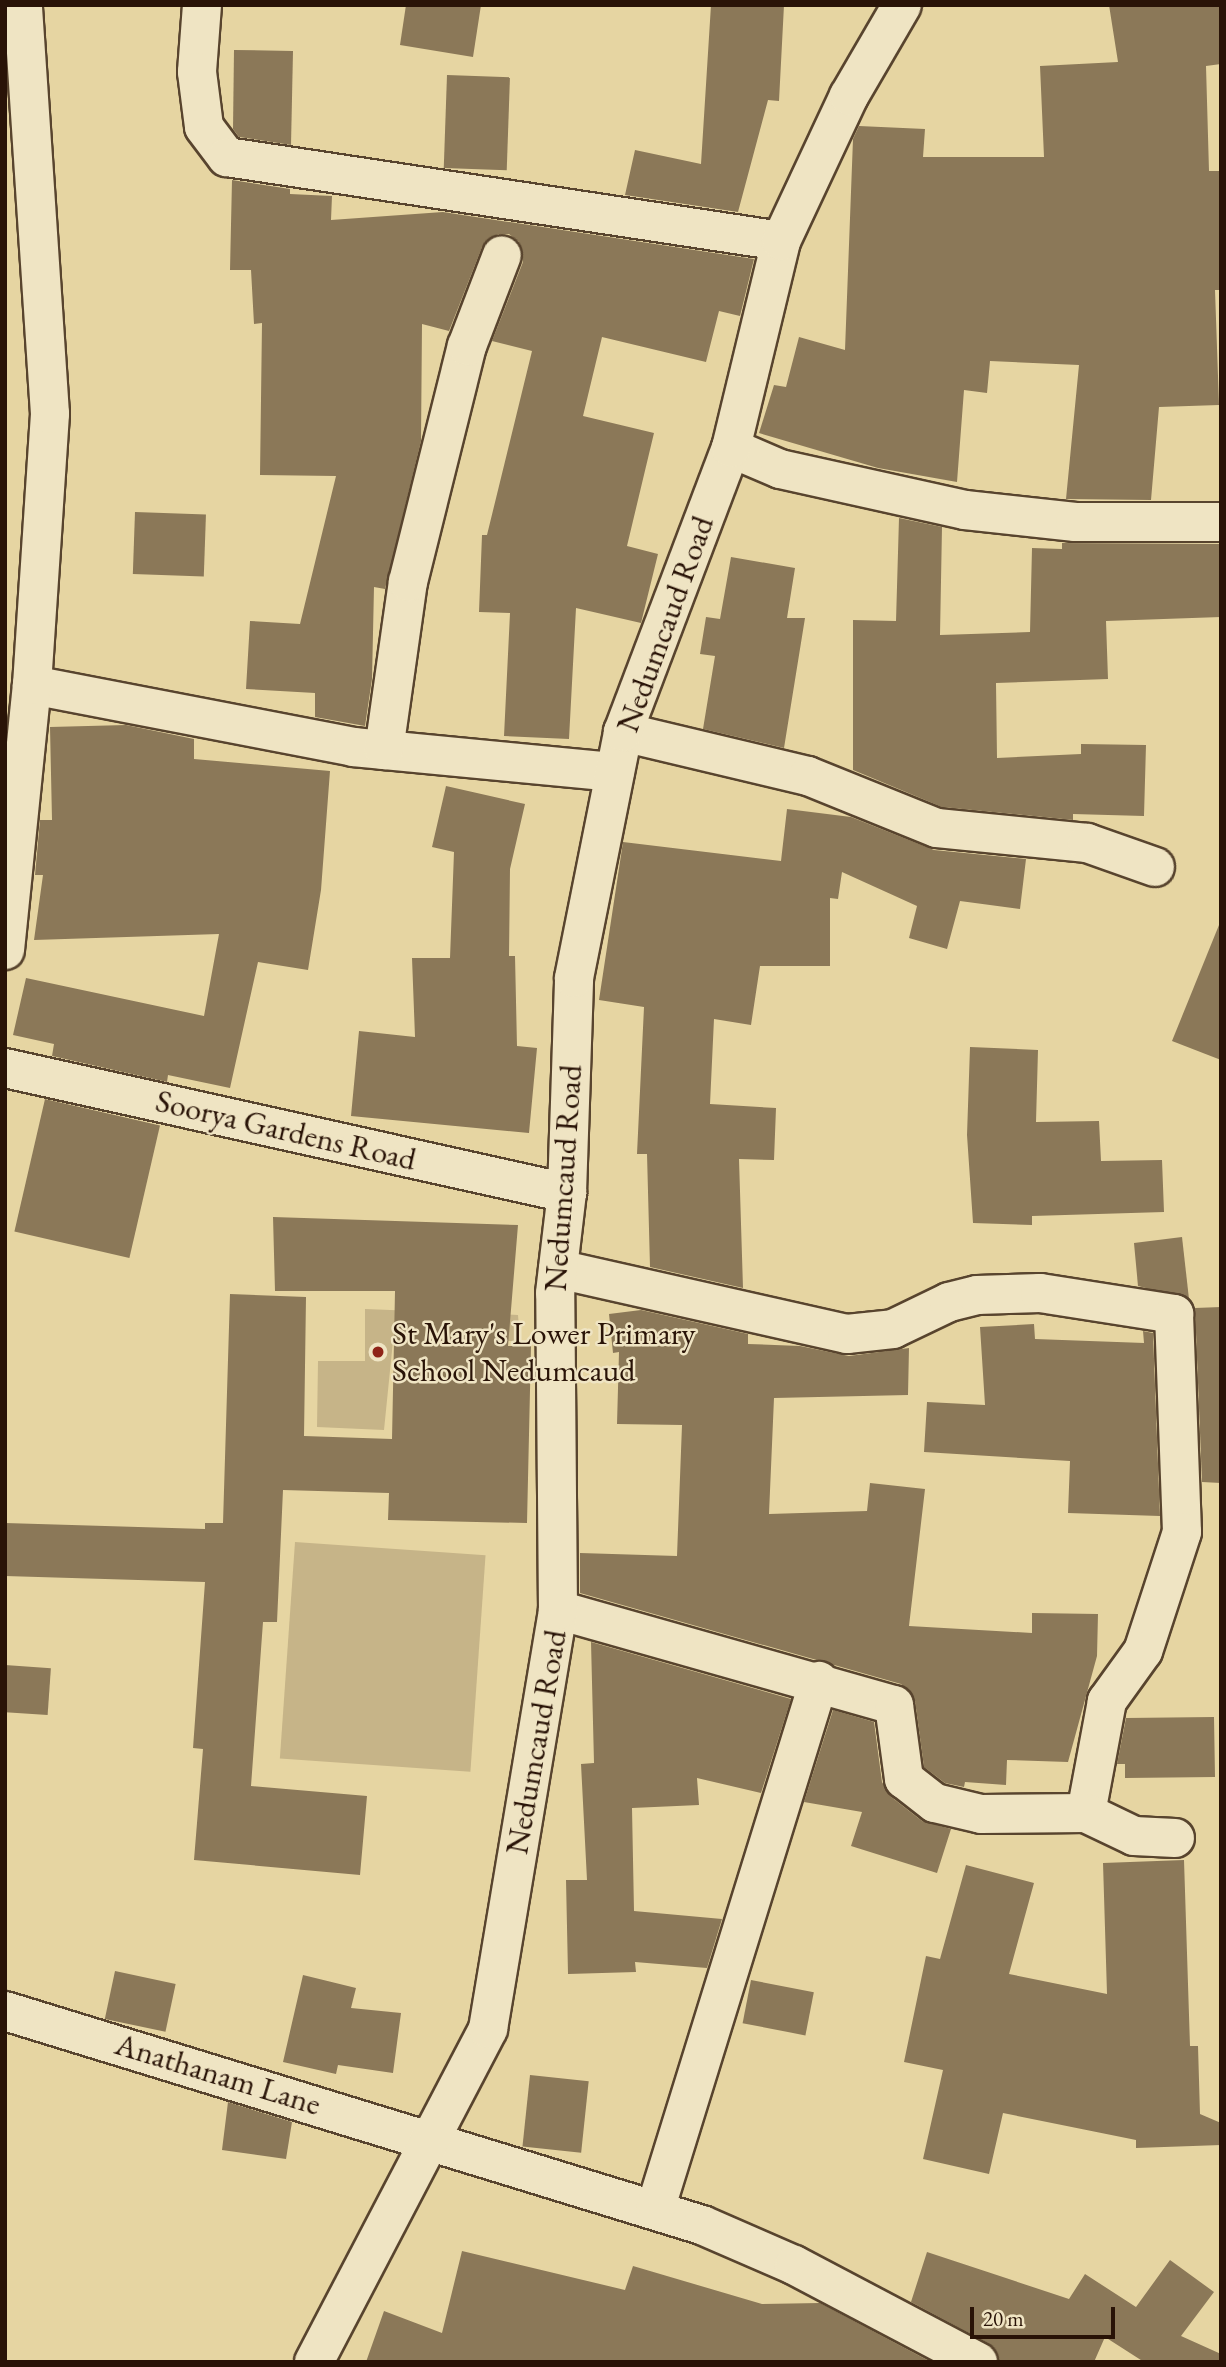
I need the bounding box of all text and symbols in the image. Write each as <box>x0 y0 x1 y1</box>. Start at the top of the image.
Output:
street label: Nedumcaud Road <box>608 511 722 737</box>
street label: Nedumcaud Road <box>536 1063 590 1293</box>
street label: Soorya Gardens Road <box>152 1081 420 1179</box>
place label: St Mary's Lower Primary School Nedumcaud <box>392 1315 695 1390</box>
marker: St Mary's Lower Primary School Nedumcaud <box>370 1344 386 1360</box>
street label: Nedumcaud Road <box>497 1627 575 1857</box>
street label: Anathanam Lane <box>111 2025 325 2123</box>
scale bar <box>974 2294 1119 2338</box>
text: 20 m <box>983 2305 1024 2332</box>

